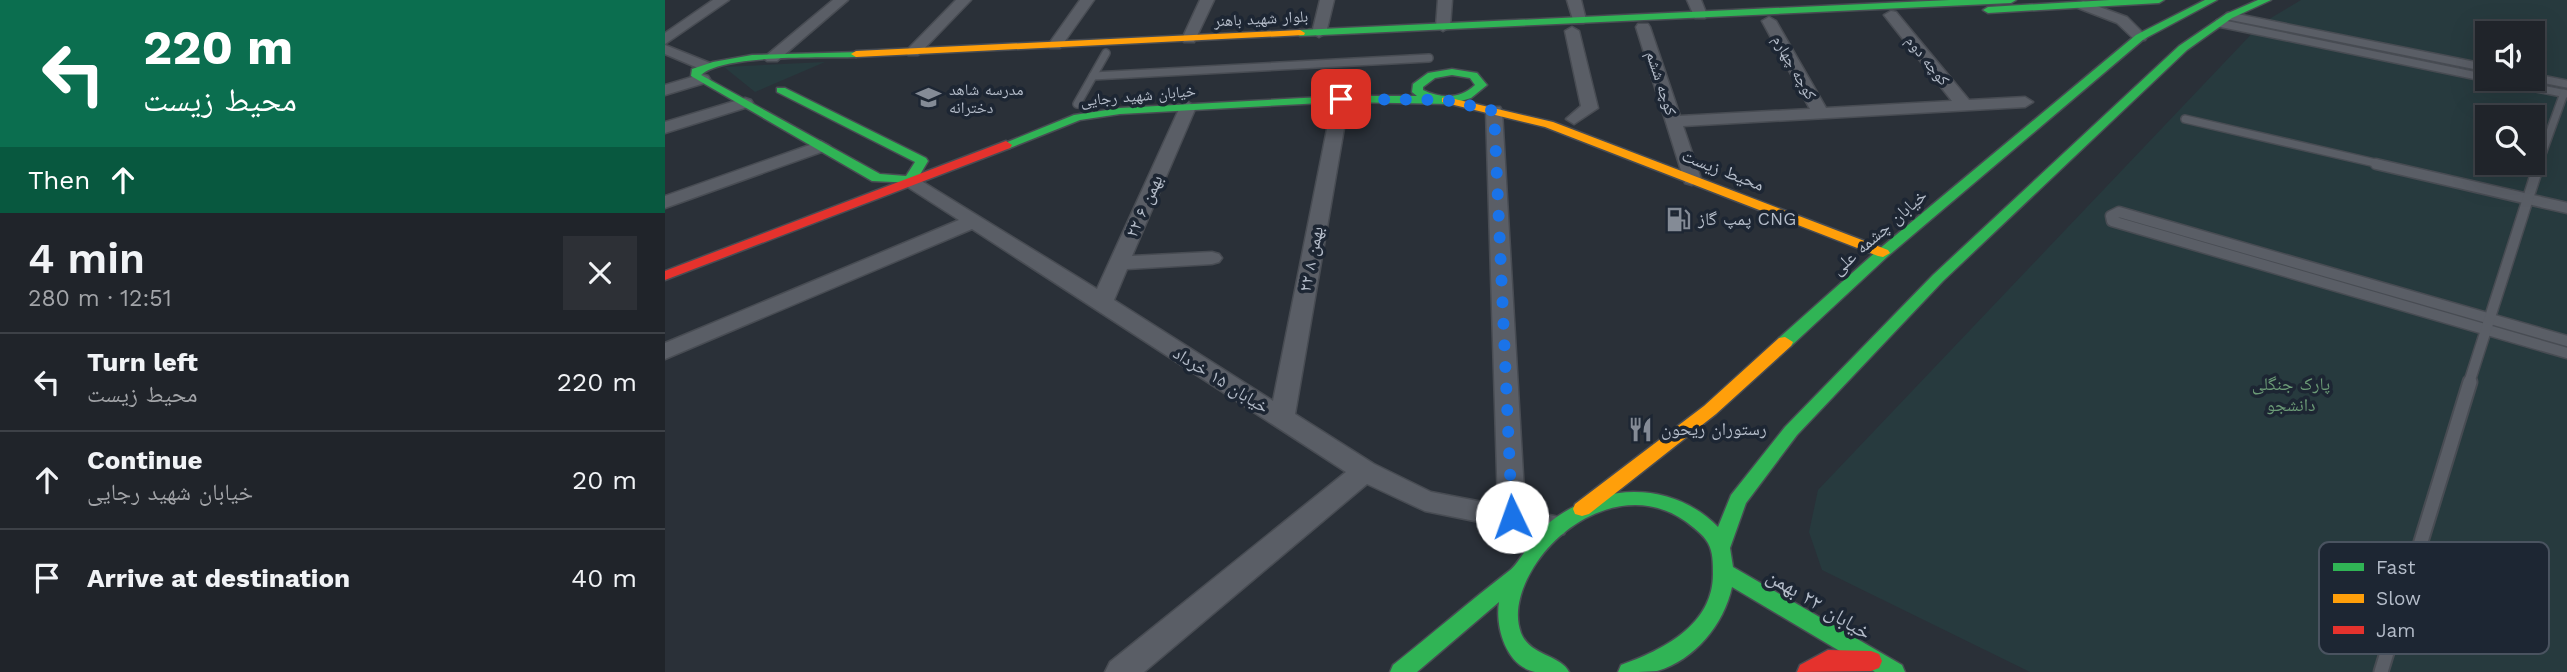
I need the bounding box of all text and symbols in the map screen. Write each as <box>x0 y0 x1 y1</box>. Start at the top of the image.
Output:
street label: بلوار شهید باهنر <box>1212 7 1309 31</box>
text: 220 m <box>143 18 293 76</box>
map controls <box>2475 21 2545 175</box>
button: sound <box>2475 21 2545 91</box>
icon: left <box>28 28 119 119</box>
street label: کوچه دوم <box>1901 31 1954 90</box>
street label: کوچه چهارم <box>1768 32 1821 104</box>
street label: کوچه ششم <box>1641 49 1681 118</box>
pin <box>1311 69 1371 129</box>
place label: مدرسه شاهد دخترانه <box>949 80 1024 117</box>
icon: arrive <box>1322 80 1360 118</box>
text: محیط زیست <box>143 81 297 119</box>
street label: خیابان شهید رجایی <box>1080 81 1197 111</box>
school or university icon: مدرسه شاهد دخترانه <box>915 84 943 112</box>
button: search <box>2475 105 2545 175</box>
street label: محیط زیست <box>1679 144 1767 195</box>
icon: ahead <box>104 161 142 199</box>
text: Then <box>28 165 90 195</box>
street label: ۲۲ بهمن ۶ <box>1120 171 1168 241</box>
street label: خیابان چشمه علی <box>1827 184 1931 280</box>
fuel station icon: پمپ گاز CNG <box>1664 205 1692 233</box>
place label: پمپ گاز CNG <box>1697 208 1796 230</box>
street label: ۲۲ بهمن ۸ <box>1294 224 1328 294</box>
text: 4 min <box>28 234 145 283</box>
button: close <box>563 236 637 310</box>
text: 280 m · 12:51 <box>28 285 172 312</box>
street label: خیابان ۱۵ خرداد <box>1169 342 1273 418</box>
text: Turn left <box>87 347 198 377</box>
icon: left <box>28 363 66 401</box>
text: 220 m <box>557 367 637 397</box>
park label: پارک جنگلی دانشجو <box>2252 373 2330 415</box>
text: محیط زیست <box>87 381 198 408</box>
restaurant icon: رستوران ریحون <box>1627 415 1655 443</box>
place label: رستوران ریحون <box>1661 418 1767 440</box>
text: Continue <box>87 445 203 475</box>
icon: ahead <box>28 461 66 499</box>
text: 20 m <box>572 465 637 495</box>
text: خیابان شهید رجایی <box>87 479 253 506</box>
position arrow <box>1475 480 1549 554</box>
legend <box>2319 542 2549 654</box>
text: Fast <box>2376 556 2415 579</box>
icon: arrive <box>28 559 66 597</box>
text: Arrive at destination <box>87 563 350 593</box>
text: 40 m <box>571 563 637 593</box>
street label: خیابان ۲۲ بهمن <box>1762 563 1876 645</box>
text: Slow <box>2376 587 2421 610</box>
text: Jam <box>2376 619 2415 642</box>

